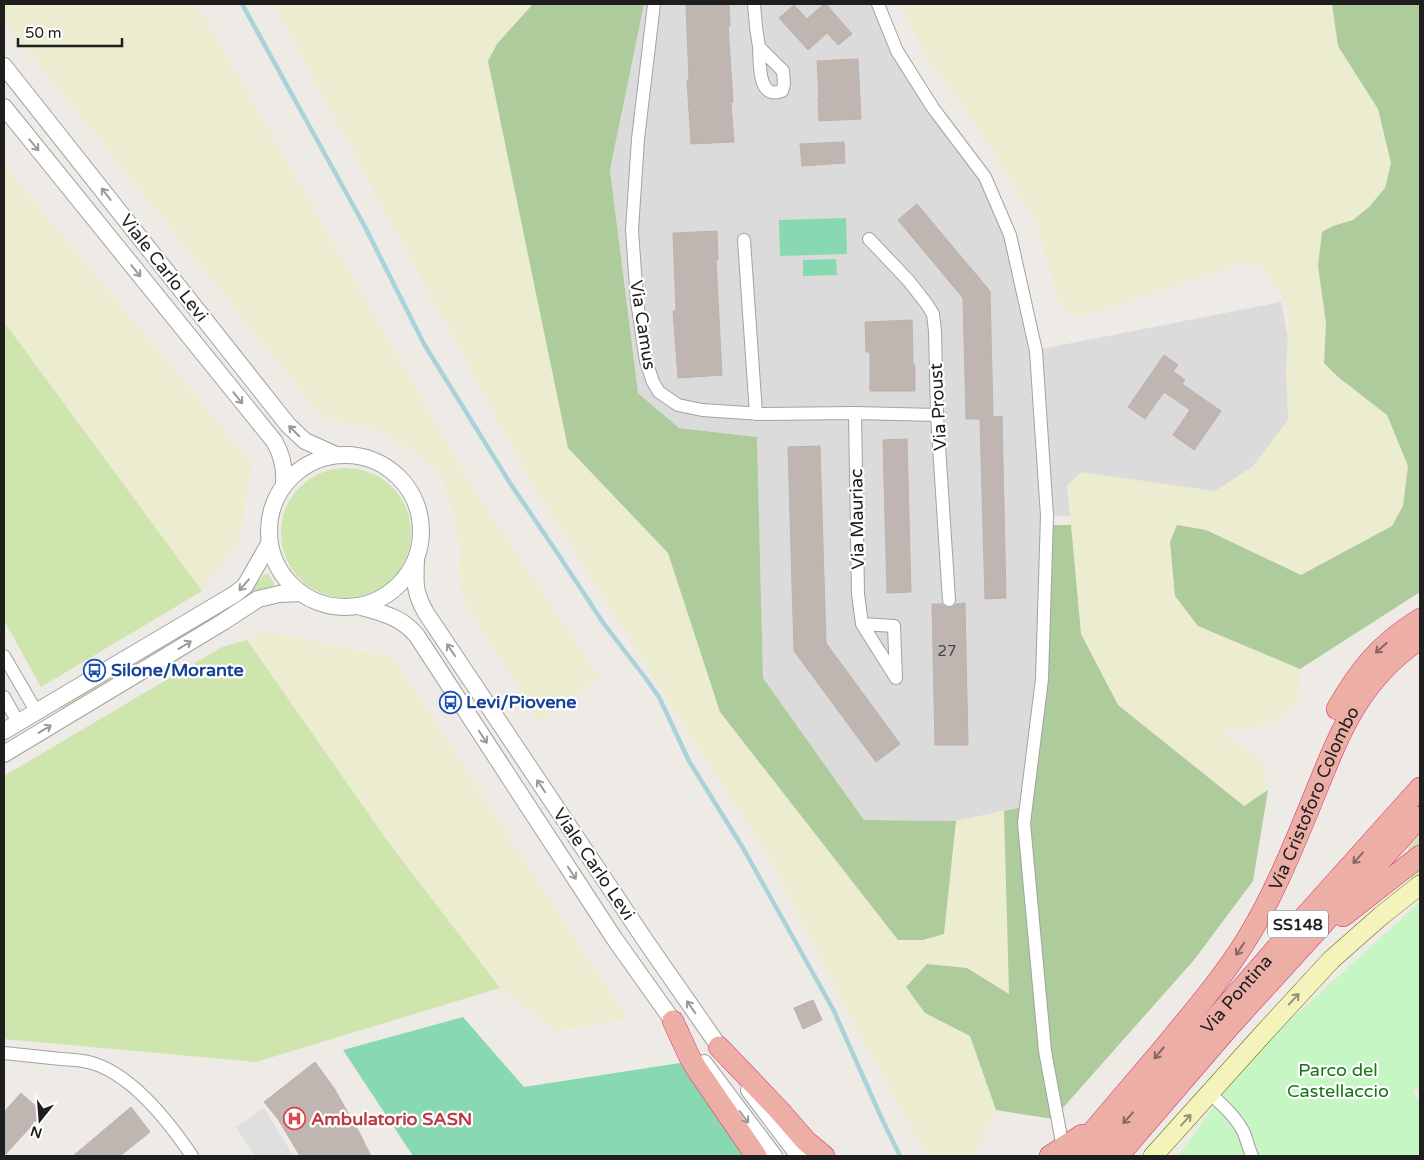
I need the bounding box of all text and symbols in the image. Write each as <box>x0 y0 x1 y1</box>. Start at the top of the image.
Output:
scale bar <box>18 15 121 47</box>
text: 50 m <box>25 24 62 42</box>
one-way arrow <box>29 138 40 151</box>
one-way arrow <box>100 188 111 201</box>
street label: Viale Carlo Levi <box>115 210 213 326</box>
one-way arrow <box>131 264 142 277</box>
street label: Via Camus <box>625 279 661 371</box>
street label: Via Proust <box>925 363 951 451</box>
one-way arrow <box>233 391 244 404</box>
one-way arrow <box>288 425 300 437</box>
street label: Via Mauriac <box>845 468 869 570</box>
one-way arrow <box>238 579 249 592</box>
one-way arrow <box>177 639 191 649</box>
house number: 27 <box>938 642 956 660</box>
one-way arrow <box>1375 642 1388 654</box>
one-way arrow <box>446 644 456 658</box>
bus stop icon: Silone/Morante <box>83 658 107 682</box>
place label: Silone/Morante <box>111 659 244 681</box>
bus stop icon: Levi/Piovene <box>438 690 462 714</box>
place label: Levi/Piovene <box>466 691 576 713</box>
street label: Via Cristoforo Colombo <box>1264 702 1364 894</box>
one-way arrow <box>38 723 52 733</box>
one-way arrow <box>478 730 488 744</box>
one-way arrow <box>536 779 546 793</box>
street label: Viale Carlo Levi <box>548 804 640 924</box>
one-way arrow <box>1352 851 1364 864</box>
one-way arrow <box>567 866 577 880</box>
road number: SS148 <box>1268 911 1328 938</box>
one-way arrow <box>1235 941 1245 955</box>
street label: Via Pontina <box>1196 950 1277 1038</box>
one-way arrow <box>1288 993 1300 1005</box>
one-way arrow <box>686 1000 696 1014</box>
one-way arrow <box>1154 1046 1165 1059</box>
park label: Parco del Castellaccio <box>1287 1059 1389 1102</box>
north arrow <box>15 1095 65 1145</box>
hospital icon: Ambulatorio SASN <box>283 1107 307 1131</box>
place label: Ambulatorio SASN <box>311 1108 472 1130</box>
one-way arrow <box>739 1110 749 1124</box>
one-way arrow <box>1122 1111 1134 1124</box>
one-way arrow <box>1180 1113 1191 1126</box>
text: N <box>28 1122 44 1142</box>

